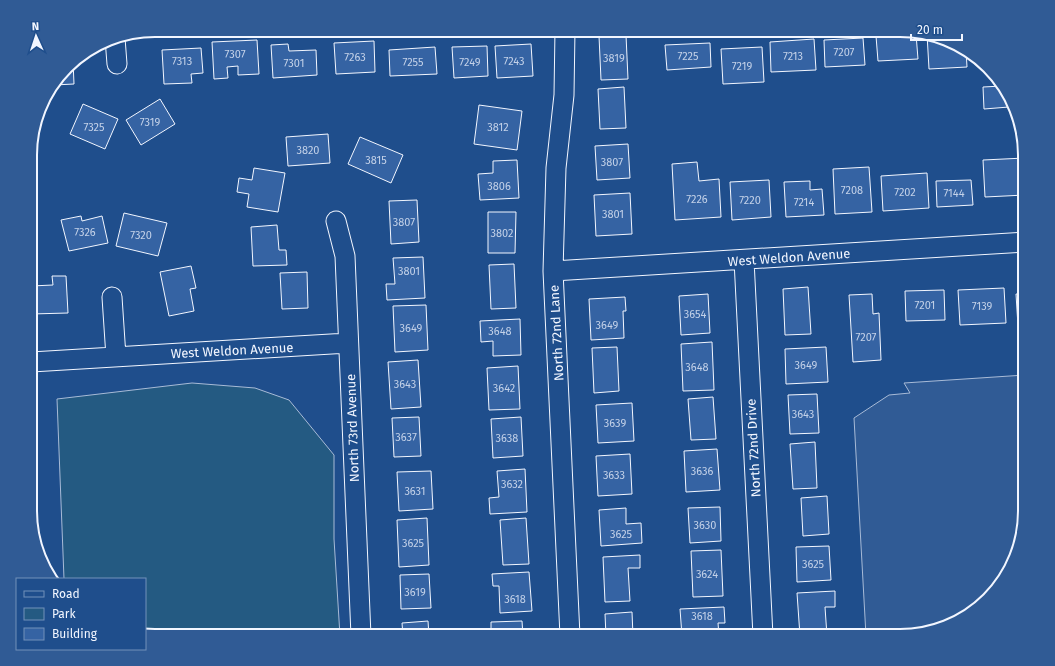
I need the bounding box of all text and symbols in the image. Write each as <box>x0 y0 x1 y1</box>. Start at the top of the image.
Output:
north arrow <box>16 16 56 56</box>
scale bar <box>911 16 962 42</box>
text: N <box>32 20 39 33</box>
text: 20 m <box>917 23 943 37</box>
house number: 7207 <box>834 46 855 59</box>
house number: 7307 <box>224 48 246 61</box>
house number: 7225 <box>677 50 699 63</box>
house number: 7213 <box>783 50 803 63</box>
house number: 7263 <box>344 51 366 64</box>
house number: 3819 <box>603 52 625 65</box>
house number: 7313 <box>172 55 192 68</box>
house number: 7243 <box>503 55 525 68</box>
house number: 7255 <box>402 56 424 69</box>
house number: 7249 <box>459 56 481 69</box>
house number: 7301 <box>284 57 304 70</box>
house number: 7219 <box>732 60 752 73</box>
house number: 7319 <box>140 116 160 129</box>
house number: 7325 <box>83 121 105 134</box>
house number: 3812 <box>487 121 509 134</box>
house number: 3820 <box>296 144 320 157</box>
house number: 3815 <box>365 154 387 167</box>
house number: 3807 <box>601 156 623 169</box>
house number: 3806 <box>487 180 511 193</box>
house number: 7208 <box>841 184 863 197</box>
house number: 7202 <box>894 186 916 199</box>
house number: 7144 <box>943 187 965 200</box>
house number: 7226 <box>686 193 708 206</box>
house number: 7220 <box>739 194 761 207</box>
house number: 7214 <box>794 196 814 209</box>
house number: 3801 <box>602 208 624 221</box>
house number: 3807 <box>393 216 415 229</box>
house number: 7326 <box>74 226 96 239</box>
house number: 3802 <box>490 227 514 240</box>
house number: 7320 <box>130 229 152 242</box>
street label: West Weldon Avenue <box>727 246 851 269</box>
house number: 3801 <box>398 265 420 278</box>
street label: North 72nd Lane <box>546 285 567 381</box>
house number: 7201 <box>915 299 935 312</box>
house number: 7139 <box>972 300 993 313</box>
house number: 3654 <box>684 308 706 321</box>
house number: 3649 <box>596 319 619 332</box>
house number: 3649 <box>400 322 423 335</box>
house number: 3648 <box>488 325 512 338</box>
house number: 7207 <box>856 331 877 344</box>
street label: West Weldon Avenue <box>170 340 294 361</box>
house number: 3649 <box>795 359 818 372</box>
house number: 3648 <box>685 361 709 374</box>
street label: North 73rd Avenue <box>343 374 362 482</box>
house number: 3643 <box>394 378 416 391</box>
house number: 3642 <box>493 382 515 395</box>
street label: North 72nd Drive <box>743 398 764 498</box>
house number: 3643 <box>792 408 814 421</box>
house number: 3639 <box>604 417 626 430</box>
house number: 3637 <box>395 431 417 444</box>
house number: 3638 <box>496 432 518 445</box>
house number: 3636 <box>691 465 713 478</box>
house number: 3633 <box>603 469 625 482</box>
house number: 3632 <box>501 478 523 491</box>
house number: 3631 <box>404 485 426 498</box>
house number: 3630 <box>694 519 716 532</box>
house number: 3625 <box>610 528 633 541</box>
house number: 3625 <box>402 537 425 550</box>
house number: 3625 <box>802 558 825 571</box>
house number: 3624 <box>696 568 718 581</box>
legend <box>16 578 146 650</box>
house number: 3619 <box>404 586 426 599</box>
text: Road <box>52 587 80 601</box>
house number: 3618 <box>504 593 526 606</box>
text: Park <box>52 607 76 621</box>
house number: 3618 <box>691 610 713 623</box>
text: Building <box>52 627 98 641</box>

